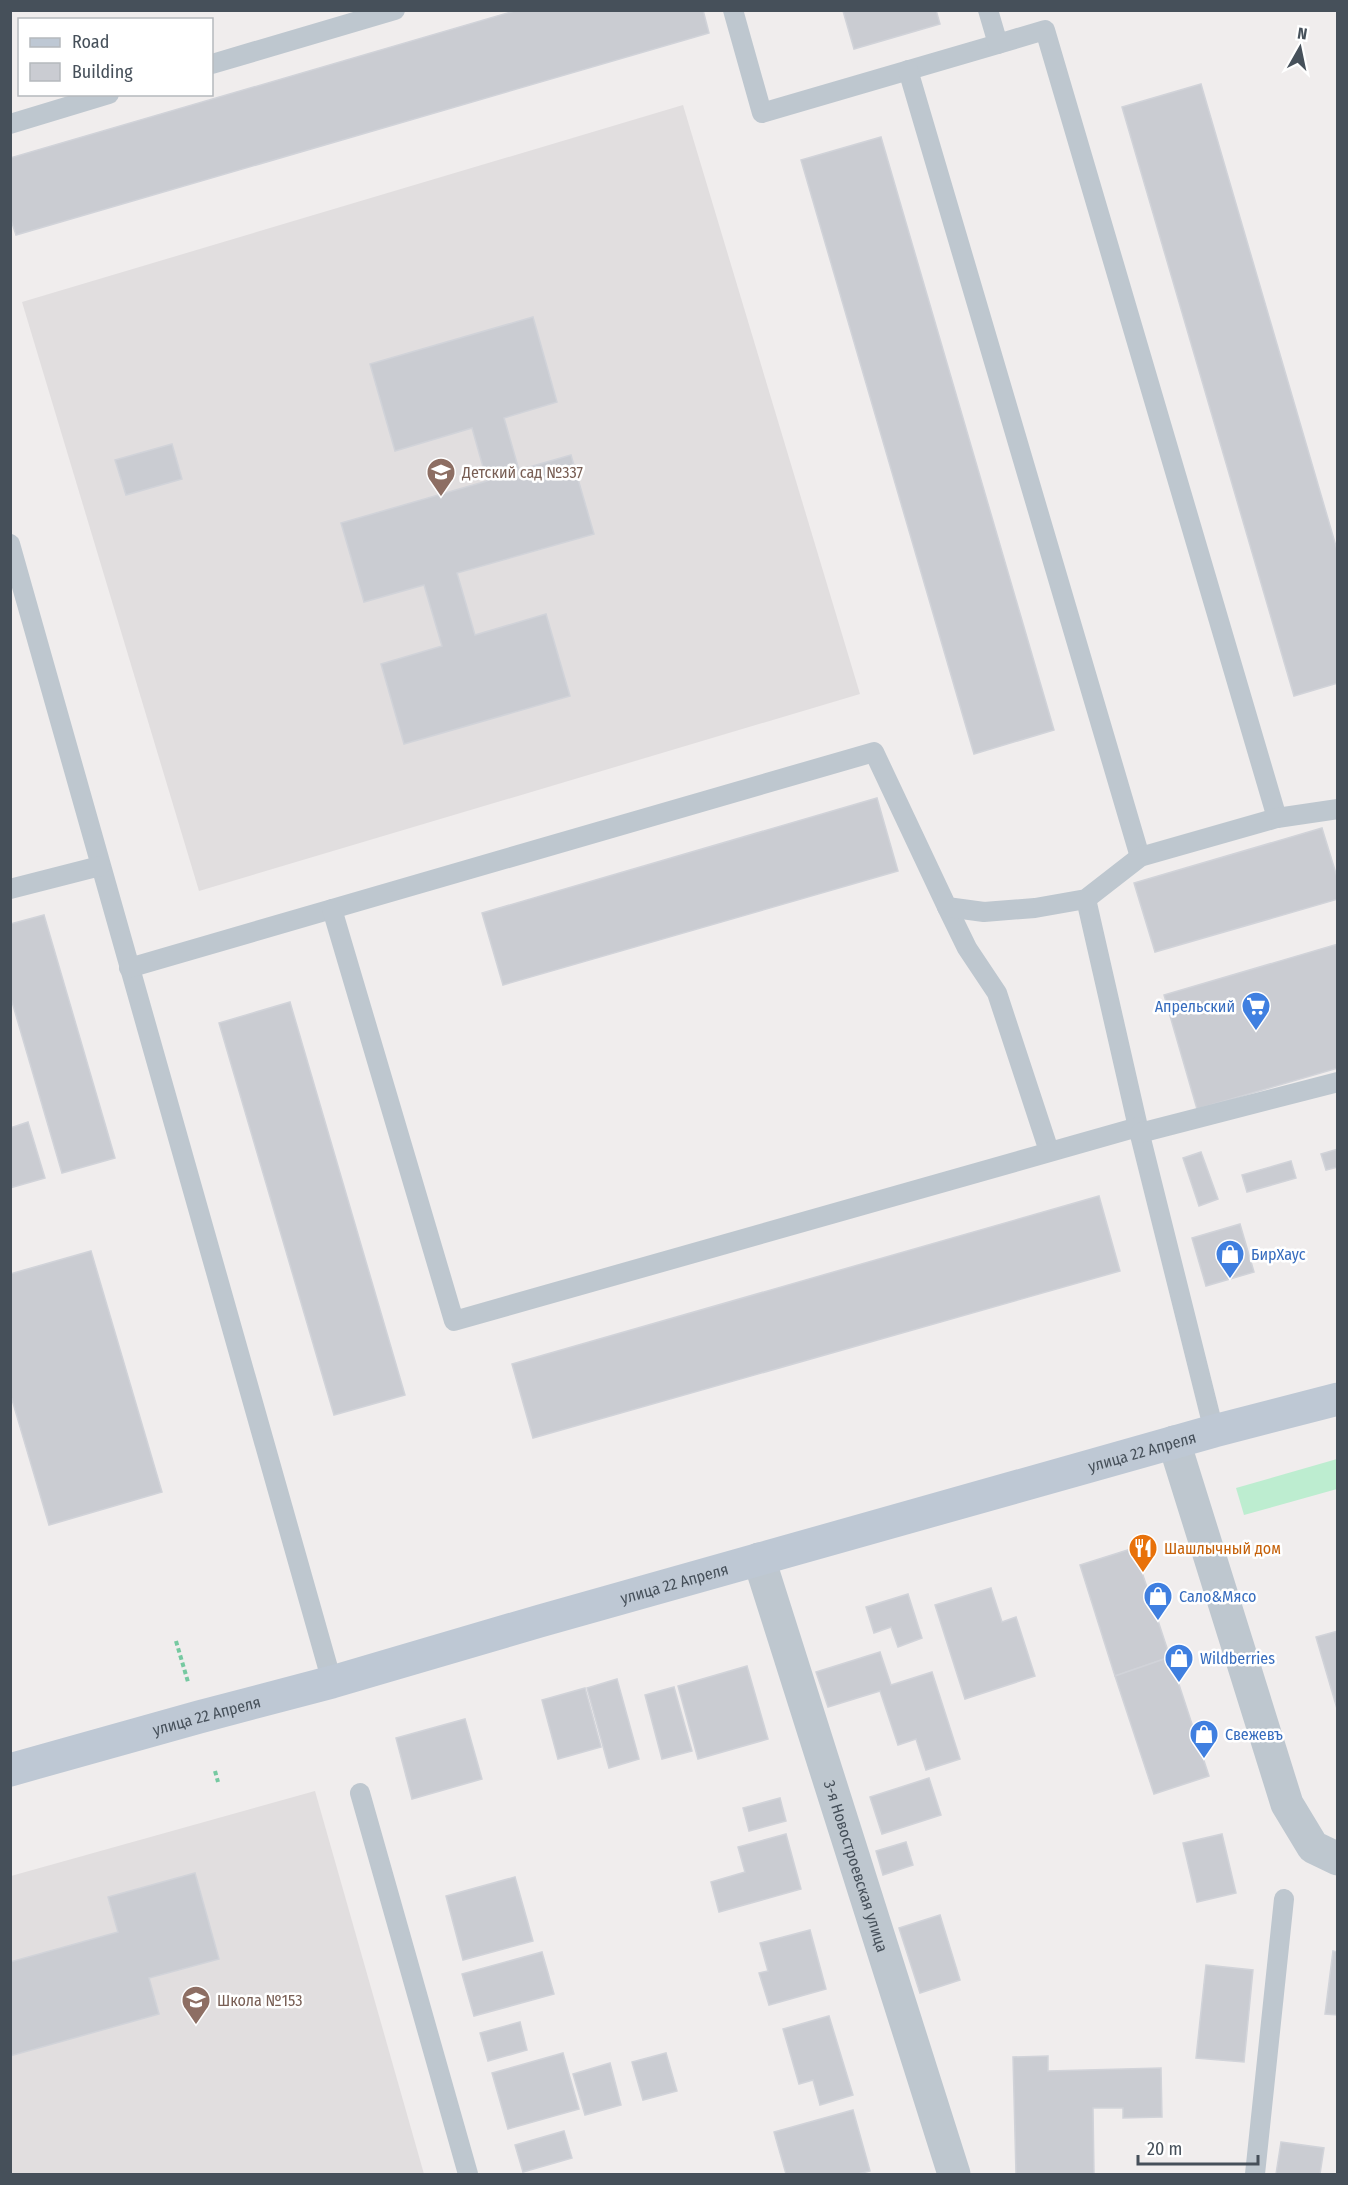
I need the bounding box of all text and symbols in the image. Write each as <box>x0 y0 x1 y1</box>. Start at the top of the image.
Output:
legend <box>18 18 213 96</box>
north arrow <box>1270 18 1330 78</box>
text: N <box>1296 24 1308 44</box>
text: Road <box>72 31 109 53</box>
text: Building <box>72 61 133 83</box>
school or university icon: Детский сад №337 <box>425 456 457 498</box>
place label: Детский сад №337 <box>461 463 584 482</box>
supermarket icon: Апрельский <box>1240 990 1272 1032</box>
place label: Апрельский <box>1155 997 1235 1016</box>
shop icon: БирХаус <box>1214 1238 1246 1280</box>
place label: БирХаус <box>1251 1245 1306 1264</box>
street label: улица 22 Апреля <box>1086 1428 1198 1476</box>
restaurant icon: Шашлычный дом <box>1127 1532 1159 1574</box>
place label: Шашлычный дом <box>1164 1539 1281 1558</box>
street label: улица 22 Апреля <box>618 1559 730 1608</box>
shop icon: Сало&Мясо <box>1142 1580 1174 1622</box>
place label: Сало&Мясо <box>1179 1587 1256 1606</box>
shop icon: Wildberries <box>1163 1642 1195 1684</box>
place label: Wildberries <box>1200 1649 1275 1668</box>
street label: улица 22 Апреля <box>151 1692 263 1740</box>
shop icon: Свежевъ <box>1188 1718 1220 1760</box>
place label: Свежевъ <box>1225 1725 1283 1744</box>
street label: 3-я Новостроевская улица <box>820 1778 892 1954</box>
school or university icon: Школа №153 <box>180 1984 212 2026</box>
place label: Школа №153 <box>217 1991 302 2010</box>
scale bar <box>1138 2128 1258 2166</box>
text: 20 m <box>1147 2138 1182 2160</box>

